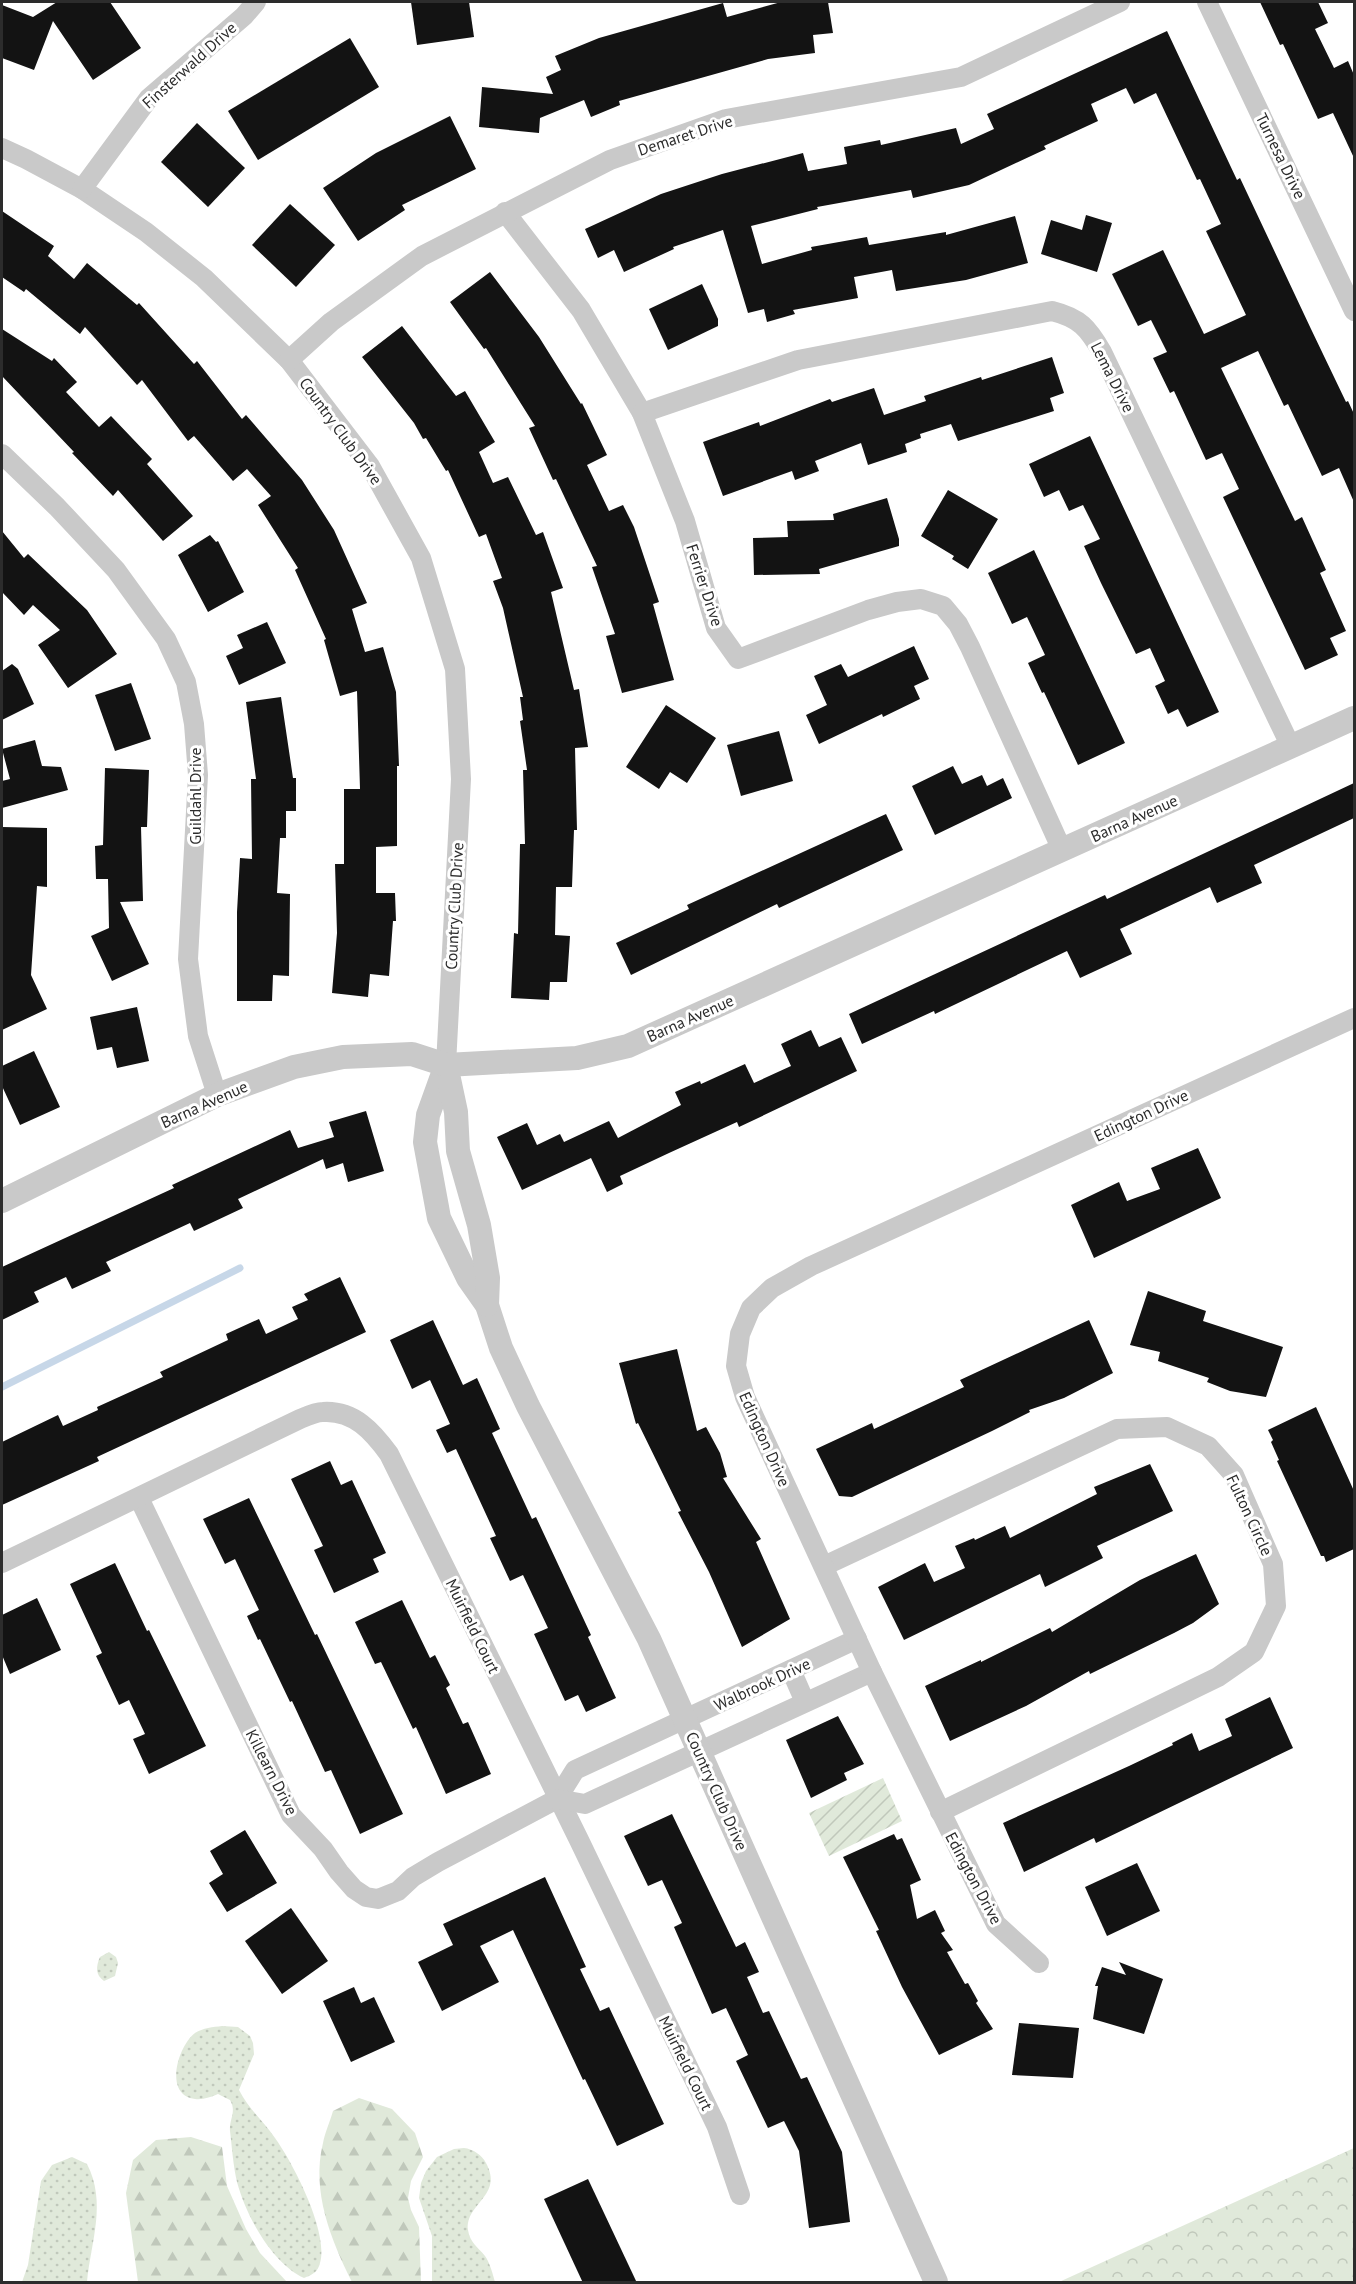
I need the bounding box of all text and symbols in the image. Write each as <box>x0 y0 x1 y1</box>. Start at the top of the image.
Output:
street label: Finsterwald Drive <box>138 17 240 113</box>
street label: Demaret Drive <box>635 110 735 160</box>
street label: Turnesa Drive <box>1252 110 1310 202</box>
street label: Lema Drive <box>1087 338 1139 416</box>
street label: Country Club Drive <box>295 373 387 489</box>
street label: Ferrier Drive <box>682 541 728 629</box>
street label: Guildahl Drive <box>185 747 205 845</box>
street label: Barna Avenue <box>1087 790 1181 846</box>
street label: Country Club Drive <box>441 842 467 970</box>
street label: Barna Avenue <box>643 990 737 1046</box>
street label: Barna Avenue <box>157 1076 251 1132</box>
street label: Edington Drive <box>1091 1084 1191 1146</box>
street label: Edington Drive <box>735 1389 795 1489</box>
street label: Fulton Circle <box>1222 1471 1278 1559</box>
street label: Muirfield Court <box>442 1576 505 1677</box>
street label: Walbrook Drive <box>711 1653 813 1715</box>
street label: Killearn Drive <box>242 1726 302 1818</box>
street label: Country Club Drive <box>682 1729 752 1853</box>
street label: Edington Drive <box>941 1828 1007 1928</box>
street label: Muirfield Court <box>655 2013 718 2114</box>

